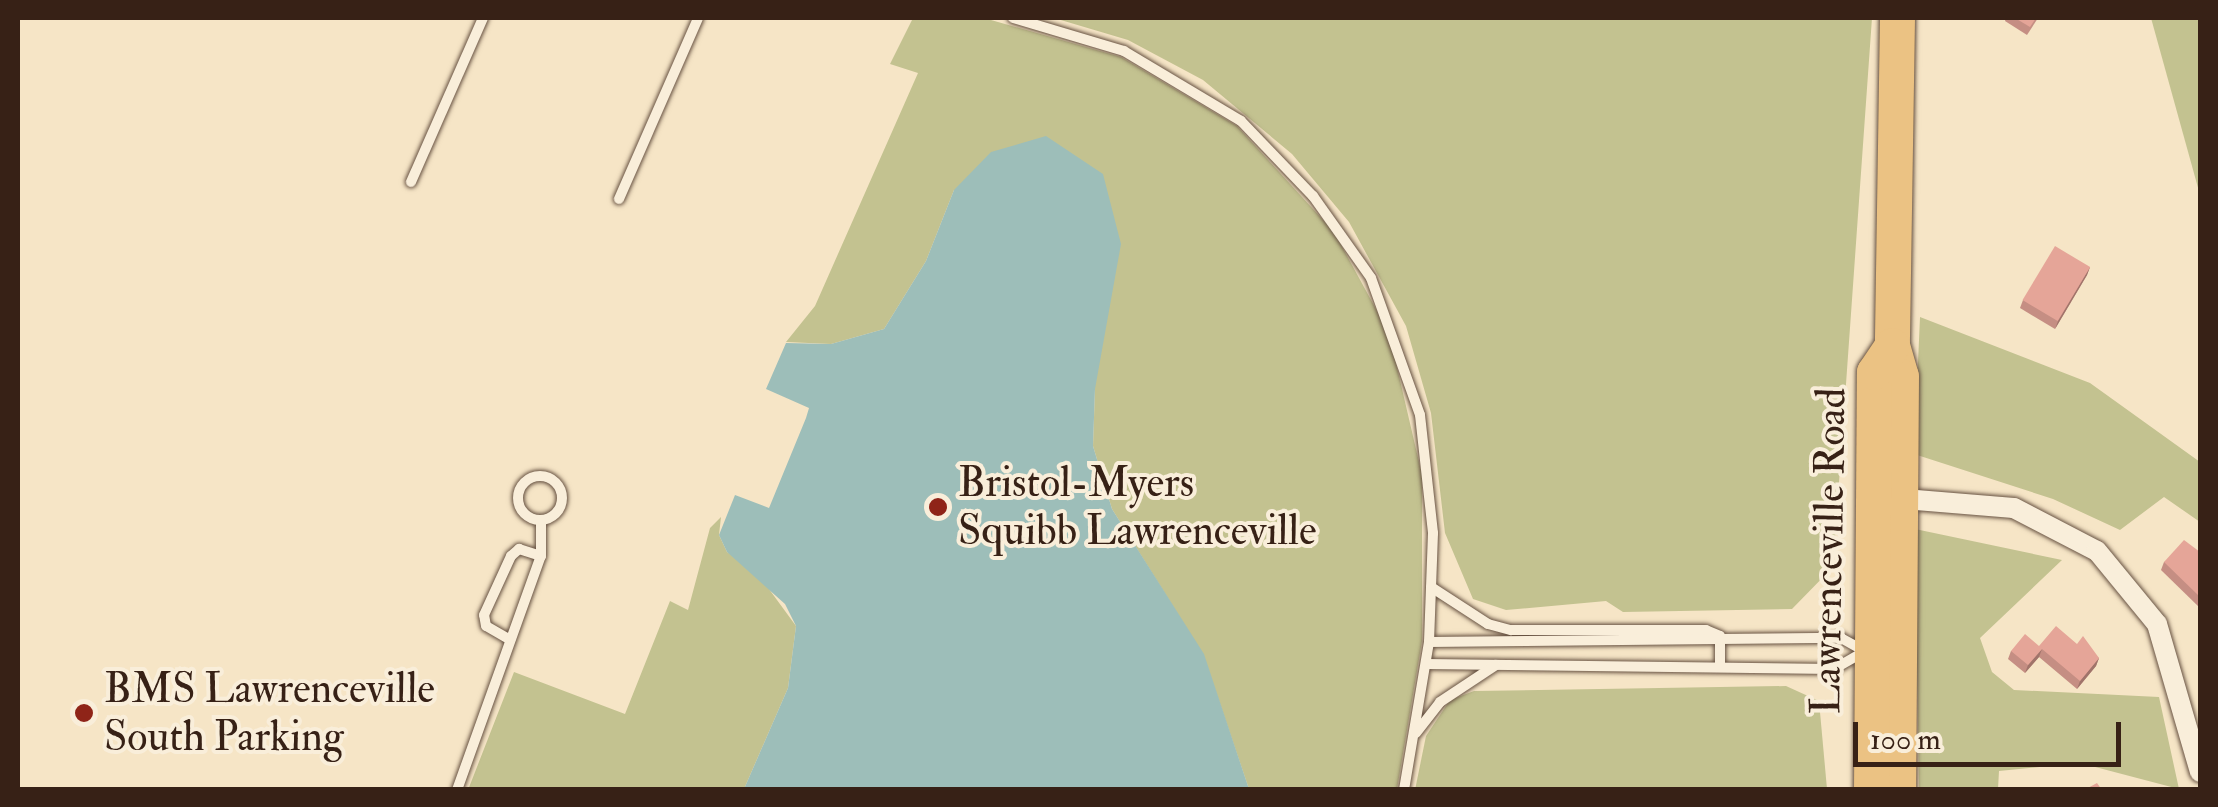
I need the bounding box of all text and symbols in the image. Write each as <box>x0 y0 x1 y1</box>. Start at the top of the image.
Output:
street label: Lawrenceville Road <box>1801 387 1857 715</box>
place label: Bristol-Myers Squibb Lawrenceville <box>958 458 1317 556</box>
marker: Bristol-Myers Squibb Lawrenceville <box>927 496 949 518</box>
place label: BMS Lawrenceville South Parking <box>104 664 435 762</box>
marker: BMS Lawrenceville South Parking <box>73 702 95 724</box>
scale bar <box>1858 702 2126 764</box>
text: 100 m <box>1870 721 1941 758</box>

